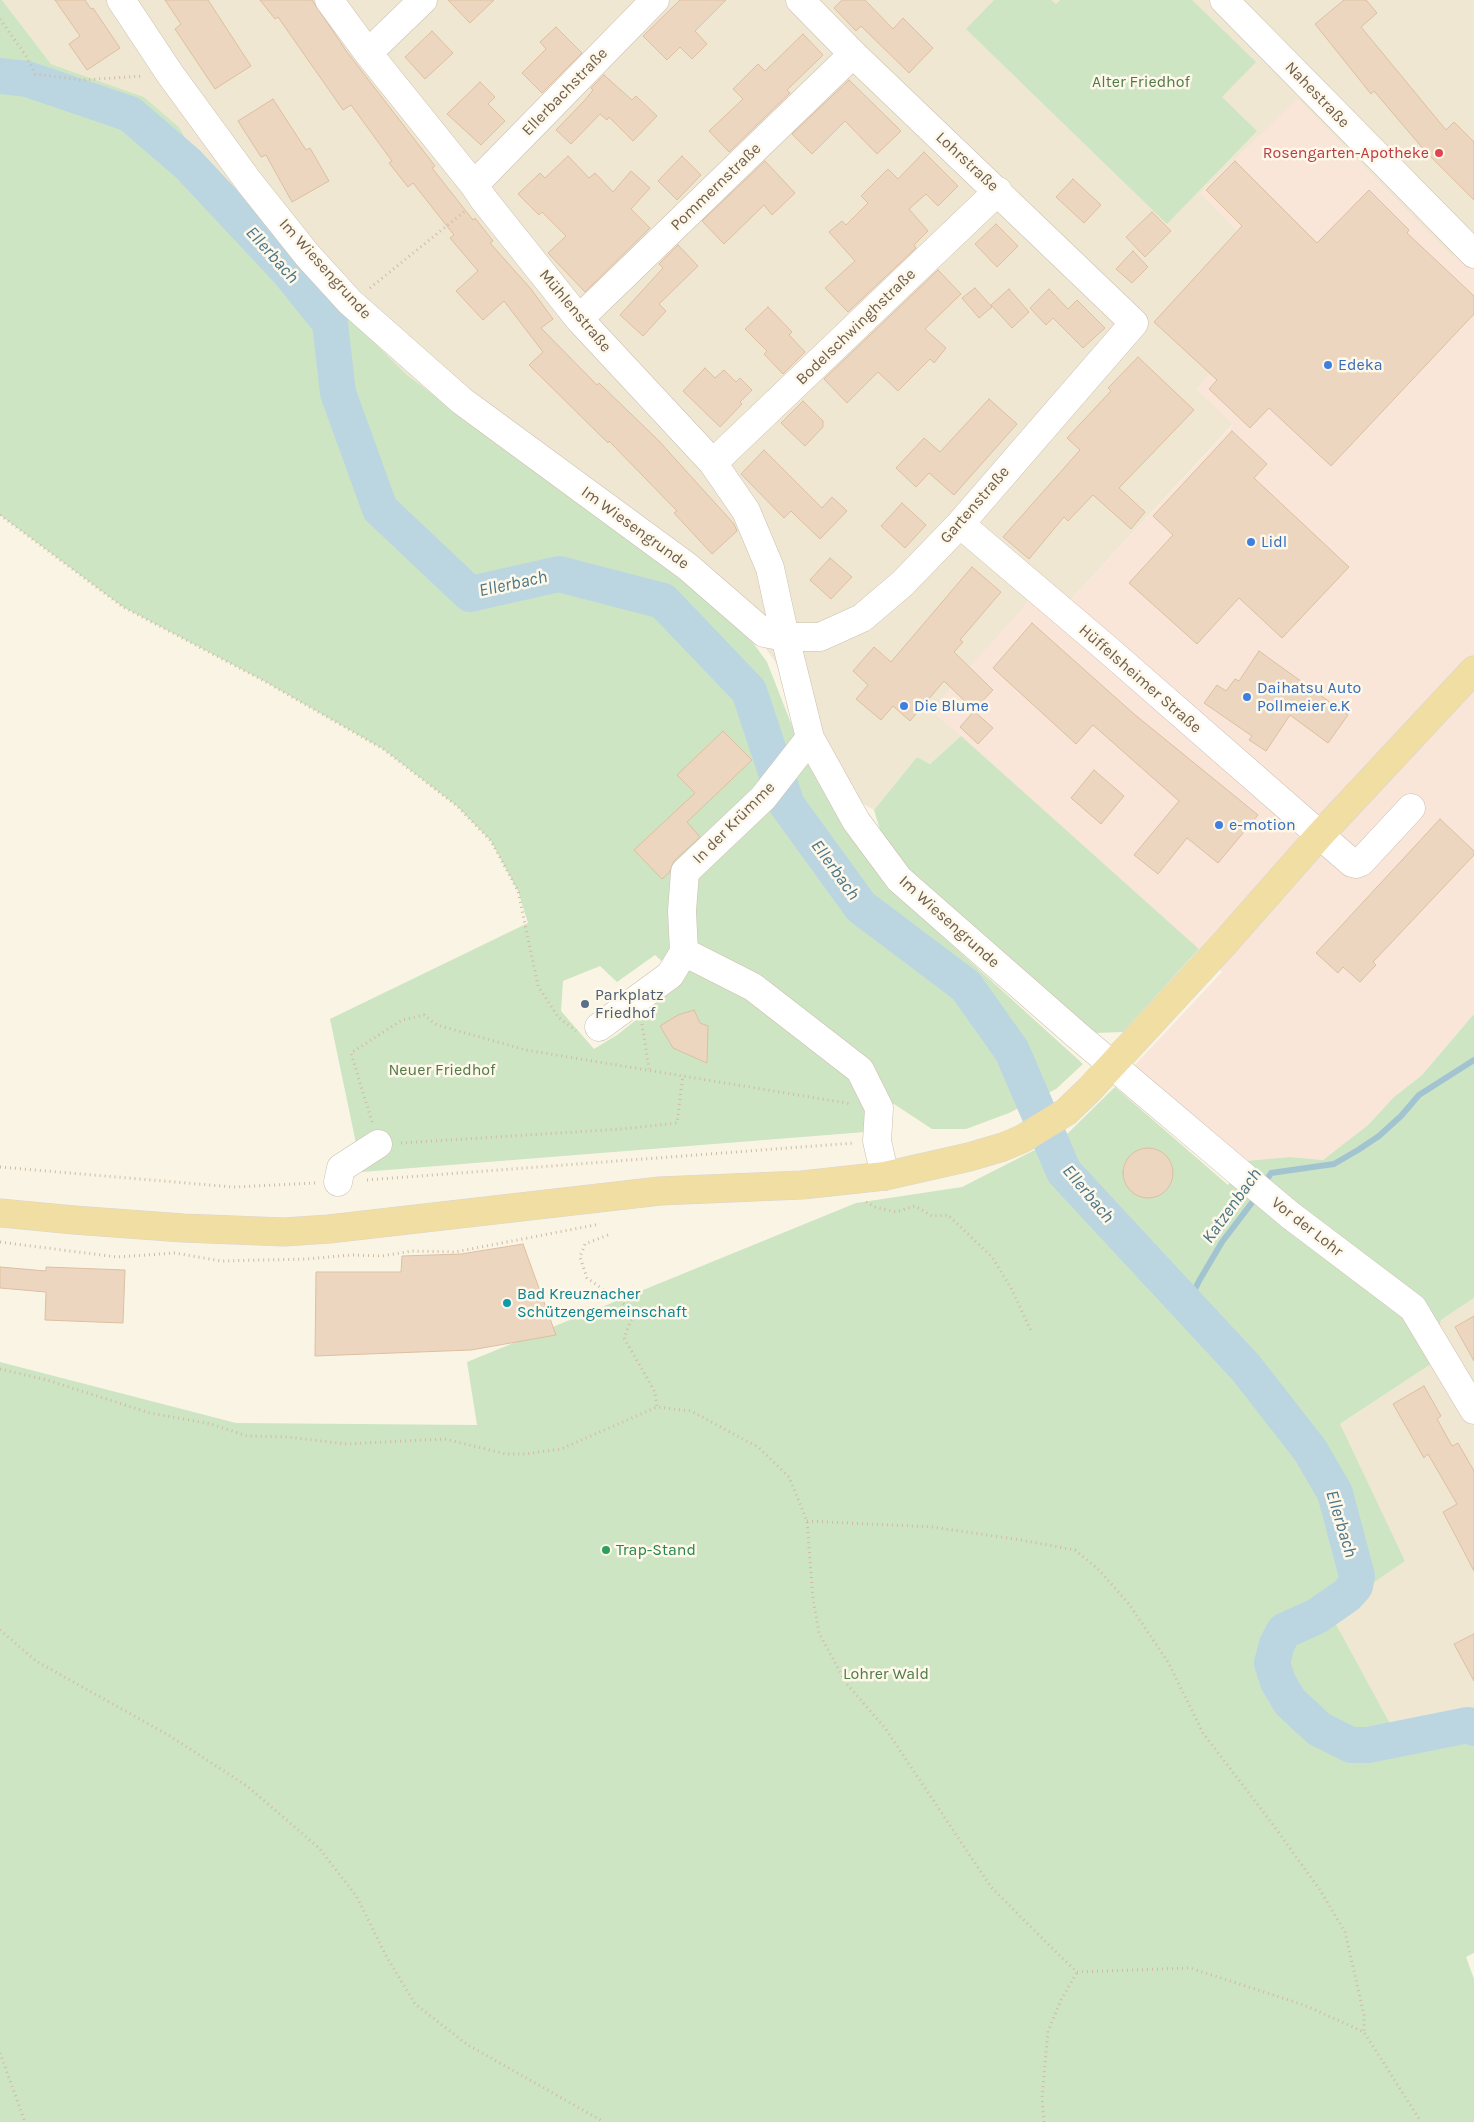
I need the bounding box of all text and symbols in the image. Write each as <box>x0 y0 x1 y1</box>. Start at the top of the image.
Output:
street label: Ellerbachstraße <box>518 44 612 140</box>
street label: Nahestraße <box>1281 58 1353 132</box>
park label: Alter Friedhof <box>1092 72 1190 92</box>
street label: Lohrstraße <box>932 128 1002 196</box>
street label: Pommernstraße <box>667 139 765 235</box>
place label: Rosengarten-Apotheke <box>1263 143 1429 163</box>
marker: Rosengarten-Apotheke <box>1433 147 1445 159</box>
street label: Im Wiesengrunde <box>275 215 375 323</box>
water label: Ellerbach <box>241 222 303 288</box>
street label: Bodelschwinghstraße <box>792 265 920 389</box>
street label: Mühlenstraße <box>535 266 615 356</box>
place label: Edeka <box>1338 355 1383 375</box>
marker: Edeka <box>1322 359 1334 371</box>
street label: Gartenstraße <box>936 463 1014 547</box>
street label: Im Wiesengrunde <box>577 482 693 574</box>
place label: Lidl <box>1261 532 1287 552</box>
marker: Lidl <box>1245 536 1257 548</box>
water label: Ellerbach <box>477 566 549 602</box>
street label: Hüffelsheimer Straße <box>1075 621 1205 737</box>
place label: Daihatsu Auto Pollmeier e.K <box>1257 678 1361 716</box>
marker: Daihatsu Auto Pollmeier e.K <box>1241 691 1253 703</box>
place label: Die Blume <box>914 696 989 716</box>
marker: Die Blume <box>898 700 910 712</box>
street label: In der Krümme <box>689 778 779 868</box>
place label: e-motion <box>1229 815 1296 835</box>
marker: e-motion <box>1213 819 1225 831</box>
water label: Ellerbach <box>806 836 864 904</box>
street label: Im Wiesengrunde <box>895 872 1003 972</box>
place label: Parkplatz Friedhof <box>595 985 664 1023</box>
marker: Parkplatz Friedhof <box>579 998 591 1010</box>
park label: Neuer Friedhof <box>388 1060 496 1080</box>
water label: Ellerbach <box>1057 1160 1119 1228</box>
water label: Katzenbach <box>1198 1164 1266 1248</box>
street label: Vor der Lohr <box>1267 1193 1347 1261</box>
place label: Bad Kreuznacher Schützengemeinschaft <box>517 1284 687 1322</box>
marker: Bad Kreuznacher Schützengemeinschaft <box>501 1297 513 1309</box>
water label: Ellerbach <box>1321 1488 1361 1560</box>
place label: Trap-Stand <box>616 1540 696 1560</box>
marker: Trap-Stand <box>600 1544 612 1556</box>
park label: Lohrer Wald <box>843 1664 929 1684</box>

